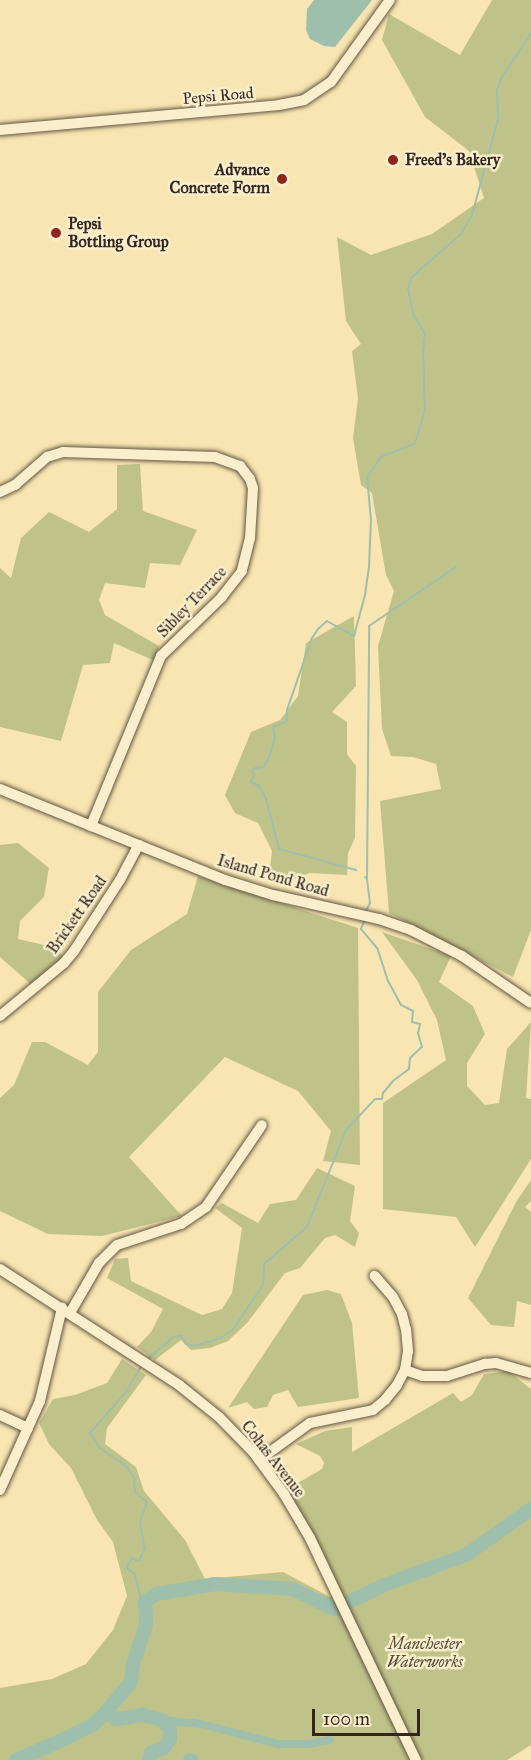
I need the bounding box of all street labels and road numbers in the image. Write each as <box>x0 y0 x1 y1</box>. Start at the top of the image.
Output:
street label: Pepsi Road <box>182 83 254 109</box>
street label: Sibley Terrace <box>153 562 231 642</box>
street label: Island Pond Road <box>215 851 331 901</box>
street label: Brickett Road <box>43 872 111 958</box>
street label: Cohas Avenue <box>237 1417 309 1501</box>

